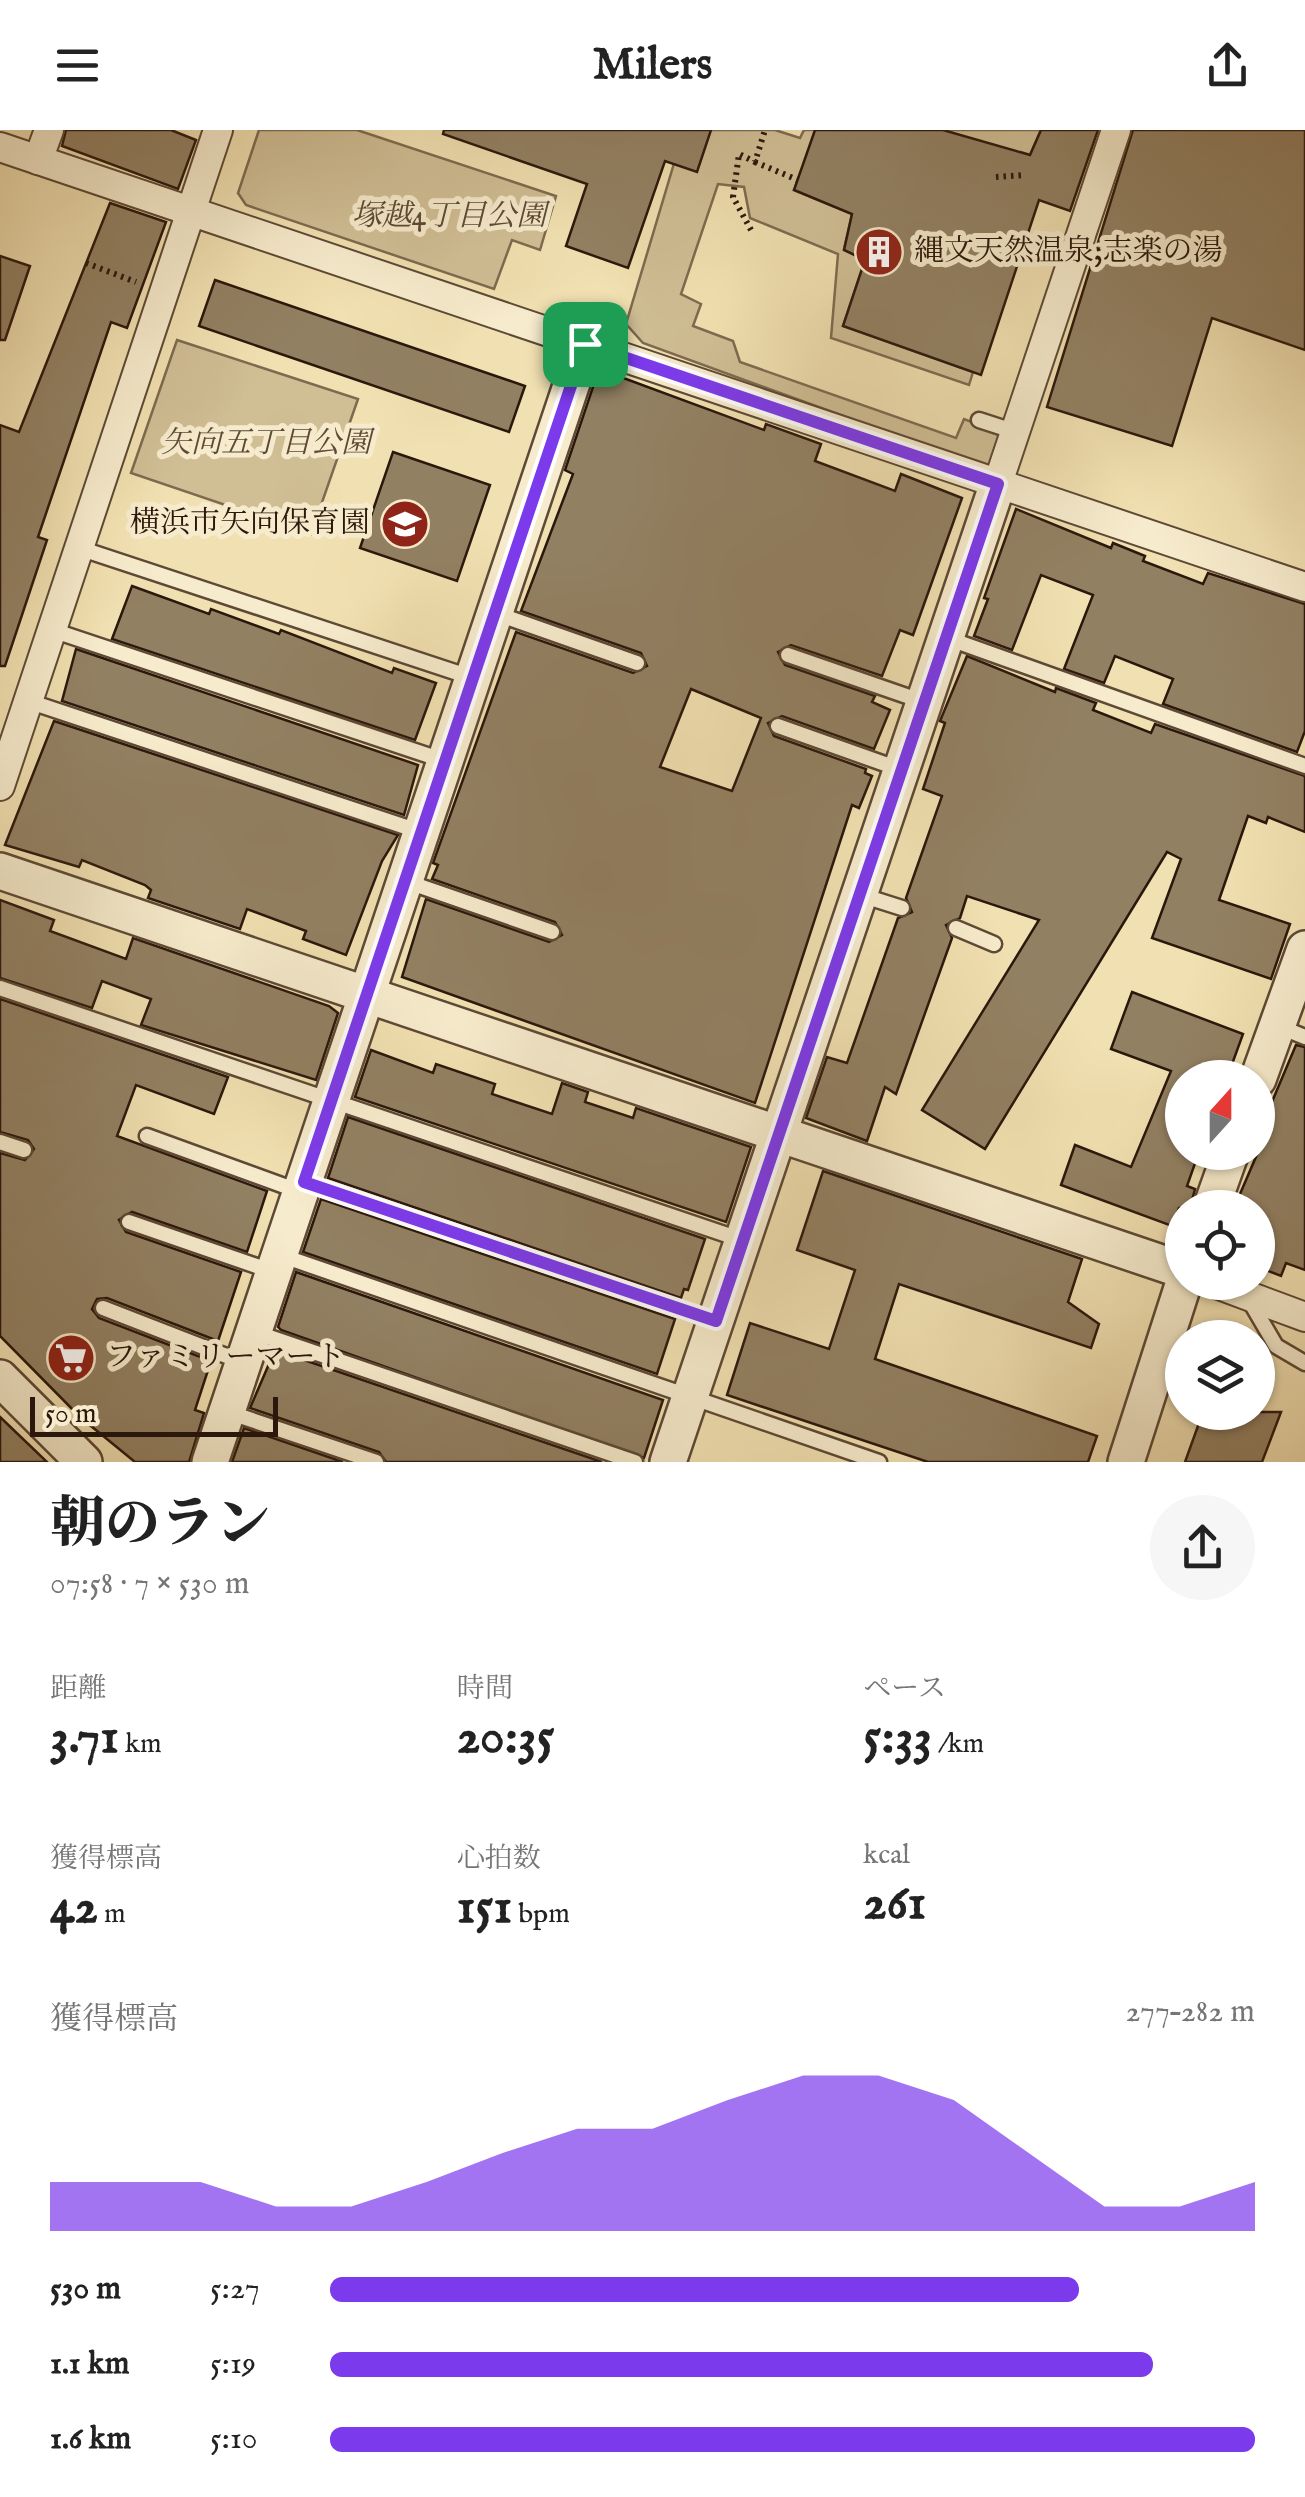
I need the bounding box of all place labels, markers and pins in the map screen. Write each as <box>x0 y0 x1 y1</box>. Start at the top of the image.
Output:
building icon: 縄文天然温泉;志楽の湯 <box>853 226 905 278</box>
place label: 縄文天然温泉;志楽の湯 <box>914 233 1222 271</box>
pin <box>543 302 628 387</box>
school or university icon: 横浜市矢向保育園 <box>379 498 431 550</box>
place label: 横浜市矢向保育園 <box>130 505 370 543</box>
supermarket icon: ファミリーマート <box>45 1332 97 1384</box>
place label: ファミリーマート <box>106 1339 345 1377</box>

